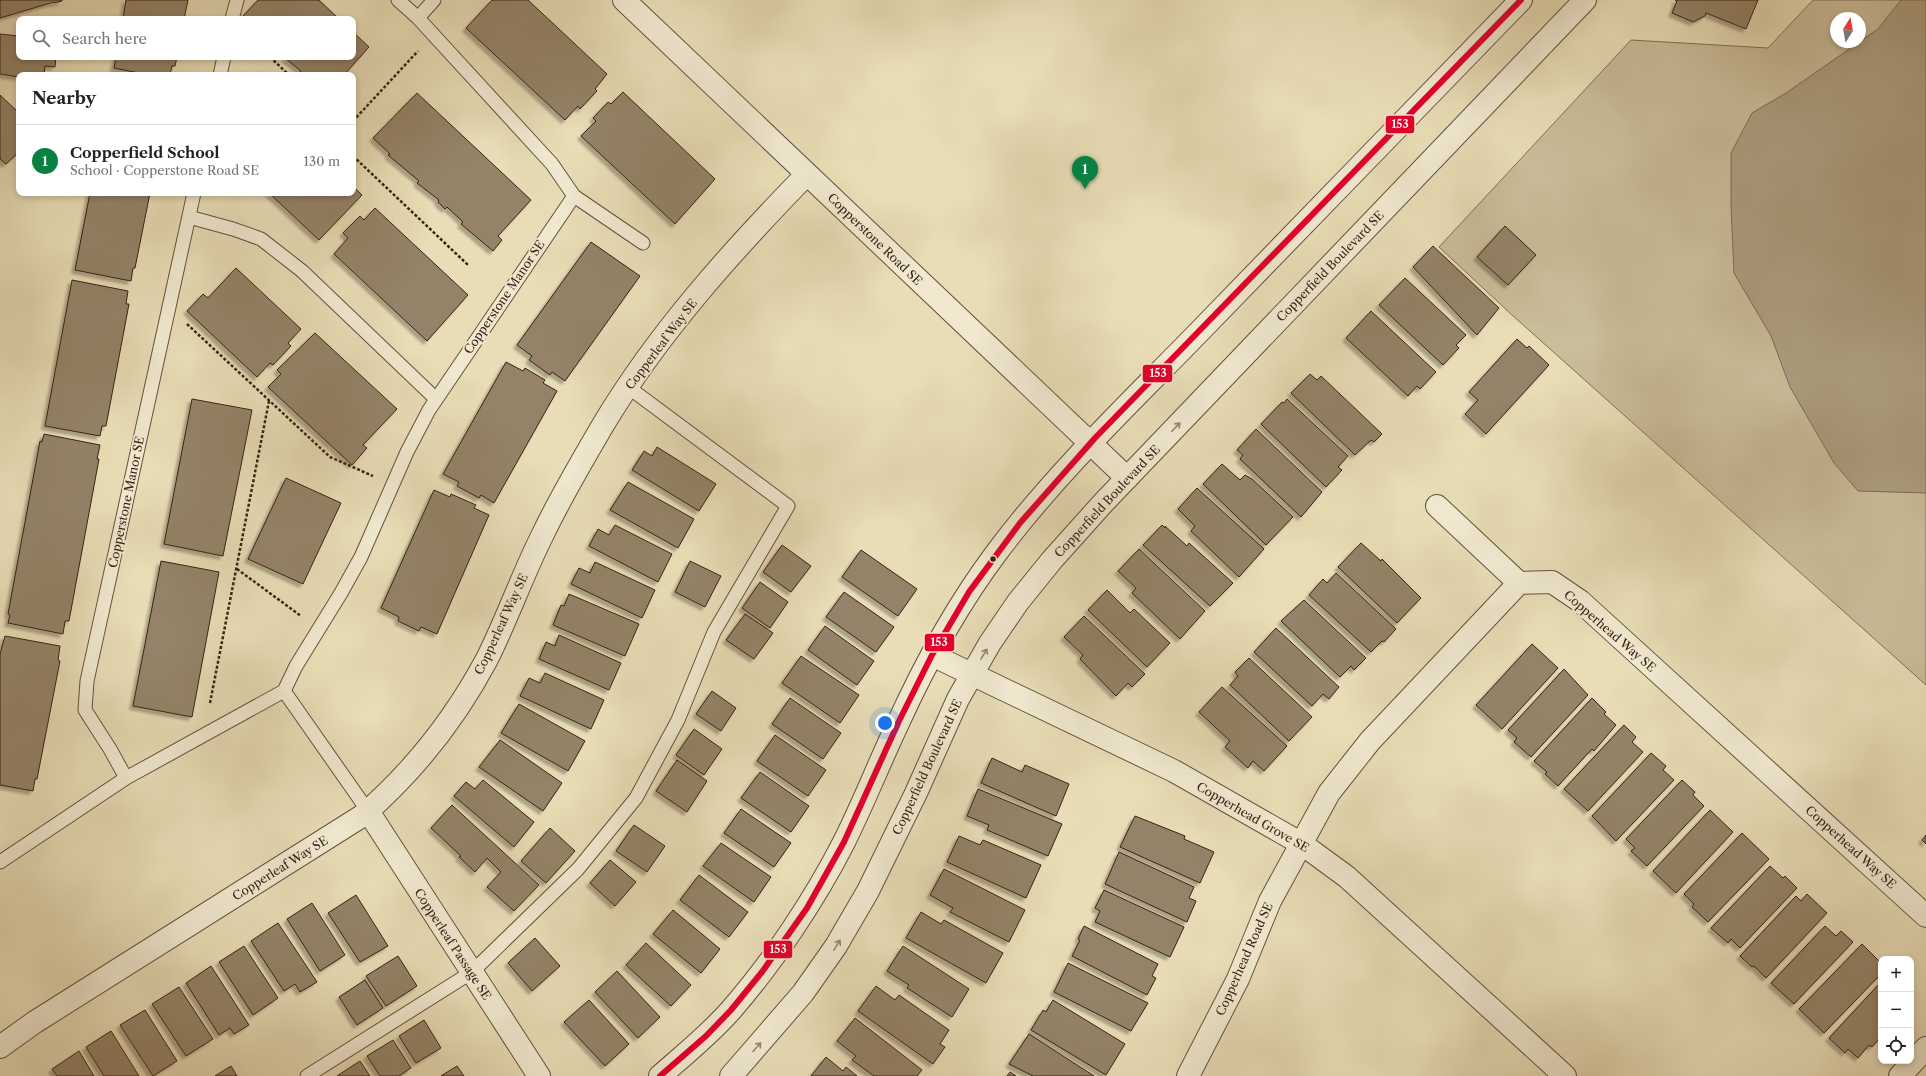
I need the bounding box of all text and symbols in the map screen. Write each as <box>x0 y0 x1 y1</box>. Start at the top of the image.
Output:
north arrow <box>1830 12 1866 48</box>
search box <box>16 16 356 60</box>
icon: search <box>30 27 52 49</box>
text: Search here <box>62 29 147 48</box>
text: Nearby <box>32 88 96 108</box>
line badge: 153 <box>1385 115 1415 134</box>
text: 153 <box>1391 117 1409 131</box>
text: Copperfield School <box>70 143 220 162</box>
text: 1 <box>42 153 48 169</box>
text: 130 m <box>304 153 340 169</box>
pin: 1 <box>1072 156 1098 189</box>
text: School · Copperstone Road SE <box>70 162 259 178</box>
street label: Copperstone Road SE <box>825 190 925 288</box>
street label: Copperfield Boulevard SE <box>1273 208 1387 324</box>
street label: Copperstone Manor SE <box>460 237 548 357</box>
street label: Copperleaf Way SE <box>622 296 700 392</box>
line badge: 153 <box>1142 364 1173 383</box>
text: 153 <box>1149 366 1167 380</box>
one-way arrow <box>1171 422 1180 432</box>
street label: Copperstone Manor SE <box>105 435 147 569</box>
street label: Copperfield Boulevard SE <box>1051 442 1163 560</box>
unlabelled marker <box>988 554 998 564</box>
street label: Copperleaf Way SE <box>471 571 531 677</box>
street label: Copperhead Way SE <box>1561 587 1659 675</box>
line badge: 153 <box>924 633 955 652</box>
text: 153 <box>930 635 948 649</box>
one-way arrow <box>980 648 988 660</box>
street label: Copperfield Boulevard SE <box>889 697 965 837</box>
your location <box>875 713 895 733</box>
street label: Copperhead Grove SE <box>1194 779 1312 855</box>
street label: Copperhead Way SE <box>1803 802 1899 892</box>
street label: Copperleaf Way SE <box>229 833 331 903</box>
street label: Copperleaf Passage SE <box>411 885 495 1003</box>
street label: Copperhead Road SE <box>1212 900 1276 1018</box>
one-way arrow <box>832 939 841 950</box>
line badge: 153 <box>763 940 793 959</box>
text: 153 <box>769 942 787 956</box>
map controls <box>1878 956 1914 1064</box>
button: + <box>1878 956 1914 992</box>
button: − <box>1878 992 1914 1028</box>
button: locate <box>1878 1028 1914 1064</box>
one-way arrow <box>752 1042 762 1052</box>

